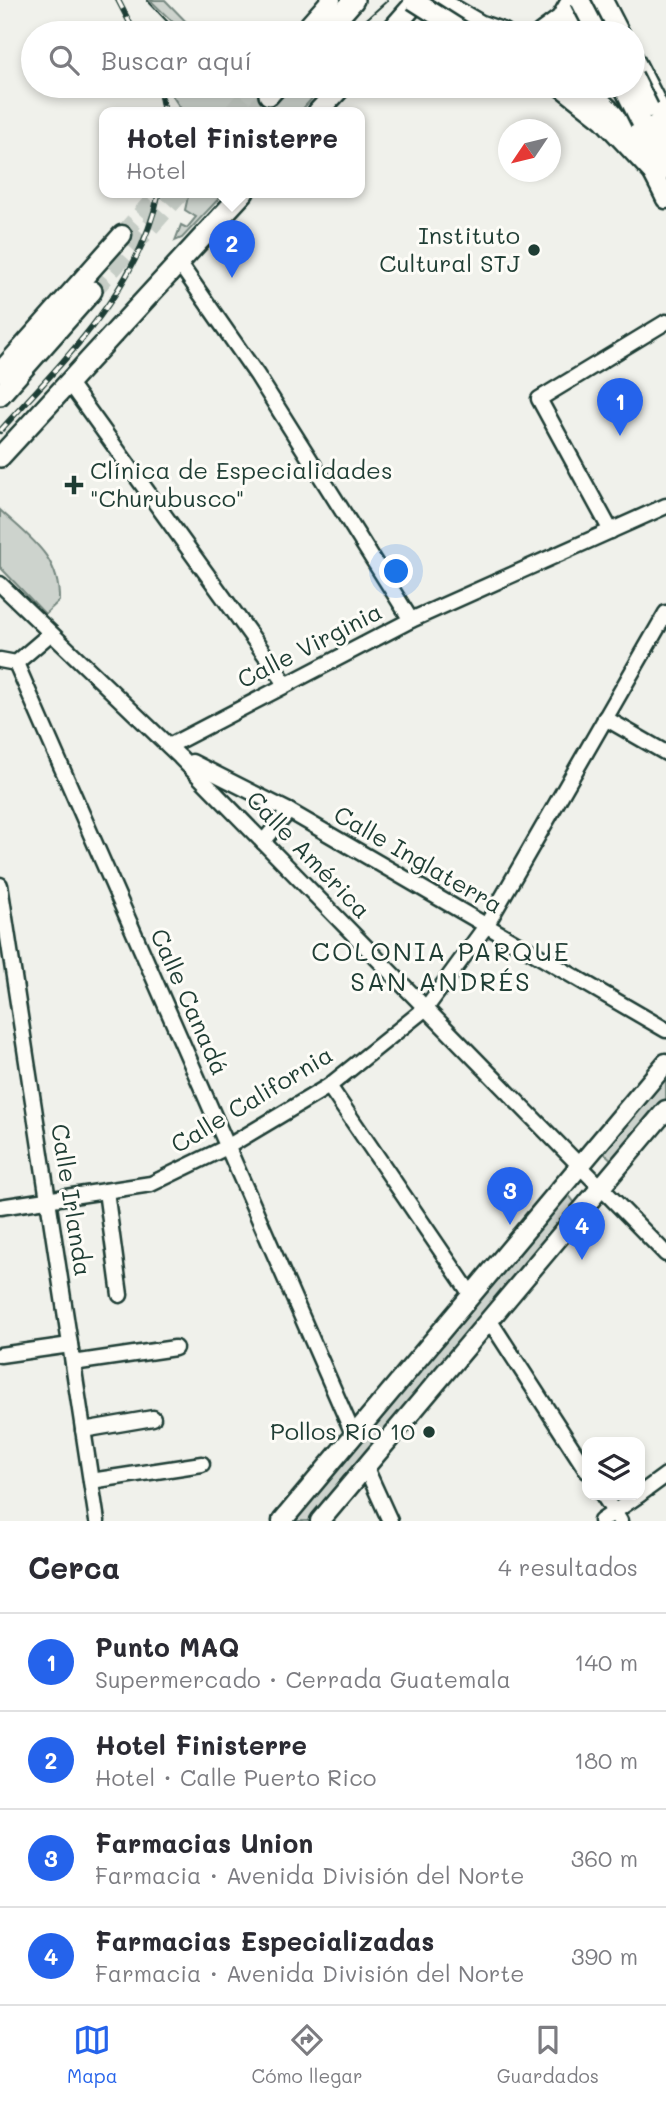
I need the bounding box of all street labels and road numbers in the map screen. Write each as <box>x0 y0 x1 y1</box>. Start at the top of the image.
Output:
street label: Calle Virginia <box>232 595 387 694</box>
street label: Calle América <box>240 784 378 924</box>
street label: Calle Inglaterra <box>329 798 509 920</box>
street label: Calle Canadá <box>144 923 236 1079</box>
street label: Calle California <box>165 1038 338 1159</box>
street label: Calle Irlanda <box>45 1121 100 1278</box>

